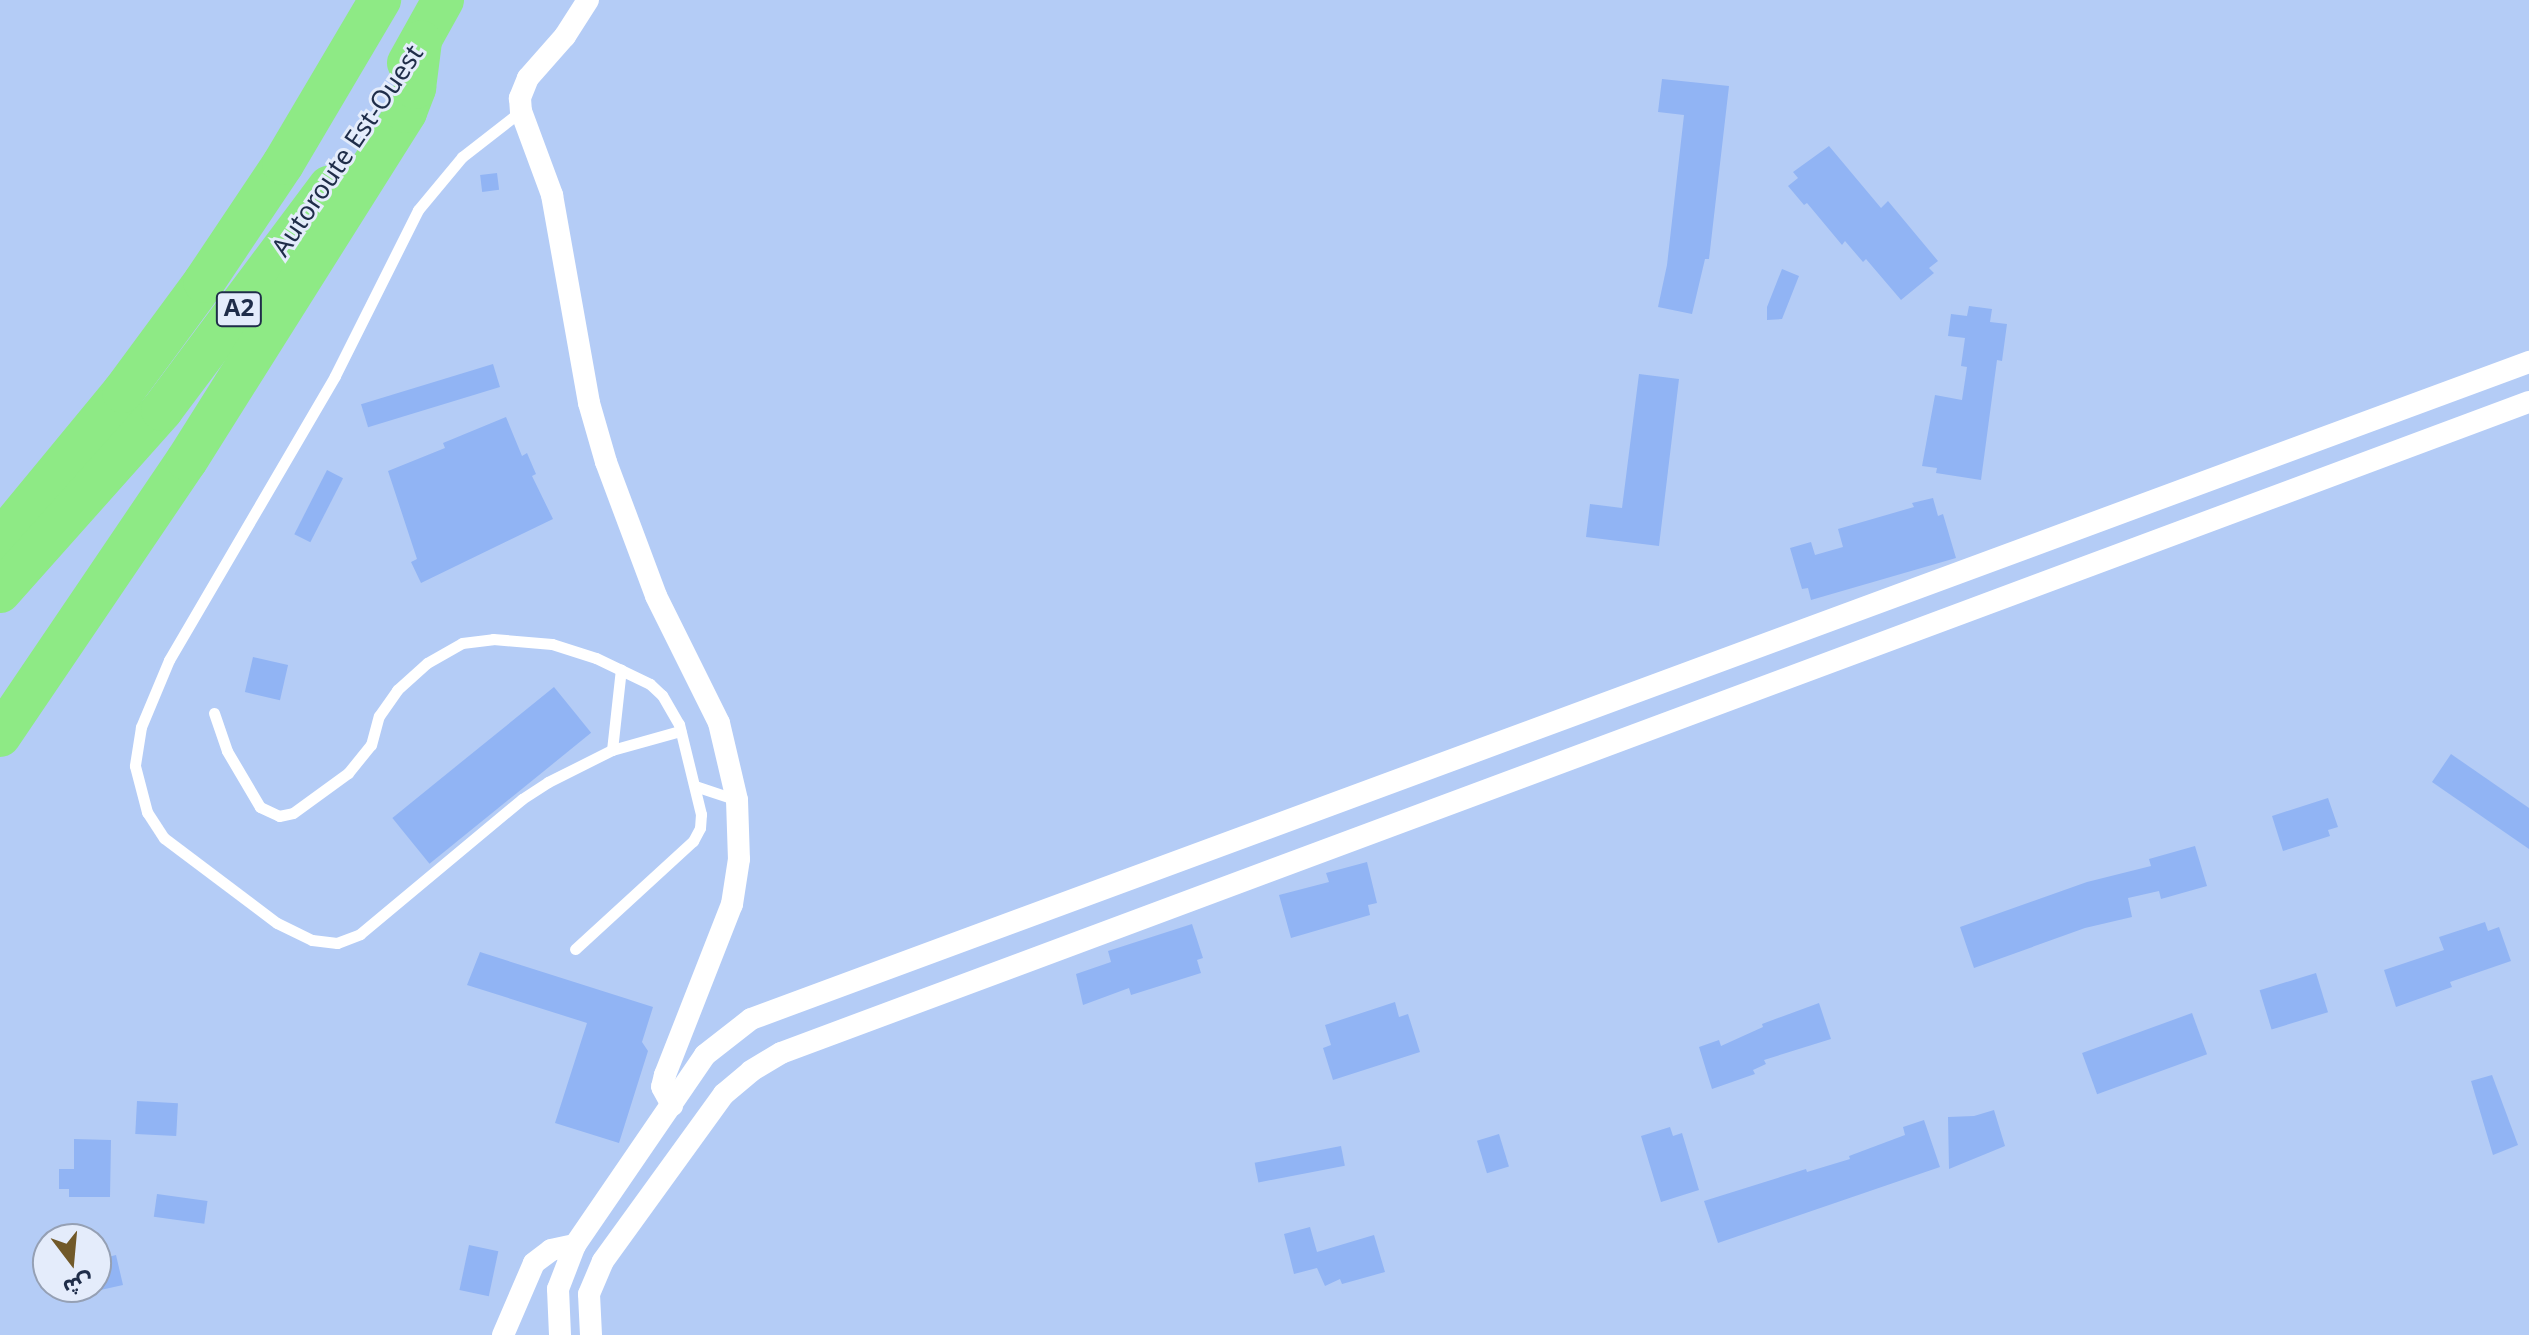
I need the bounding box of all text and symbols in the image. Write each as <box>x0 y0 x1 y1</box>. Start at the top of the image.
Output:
street label: Autoroute Est-Ouest <box>266 39 430 263</box>
road number: A2 <box>215 289 263 329</box>
north arrow <box>32 1223 112 1303</box>
text: ش <box>57 1258 99 1310</box>

